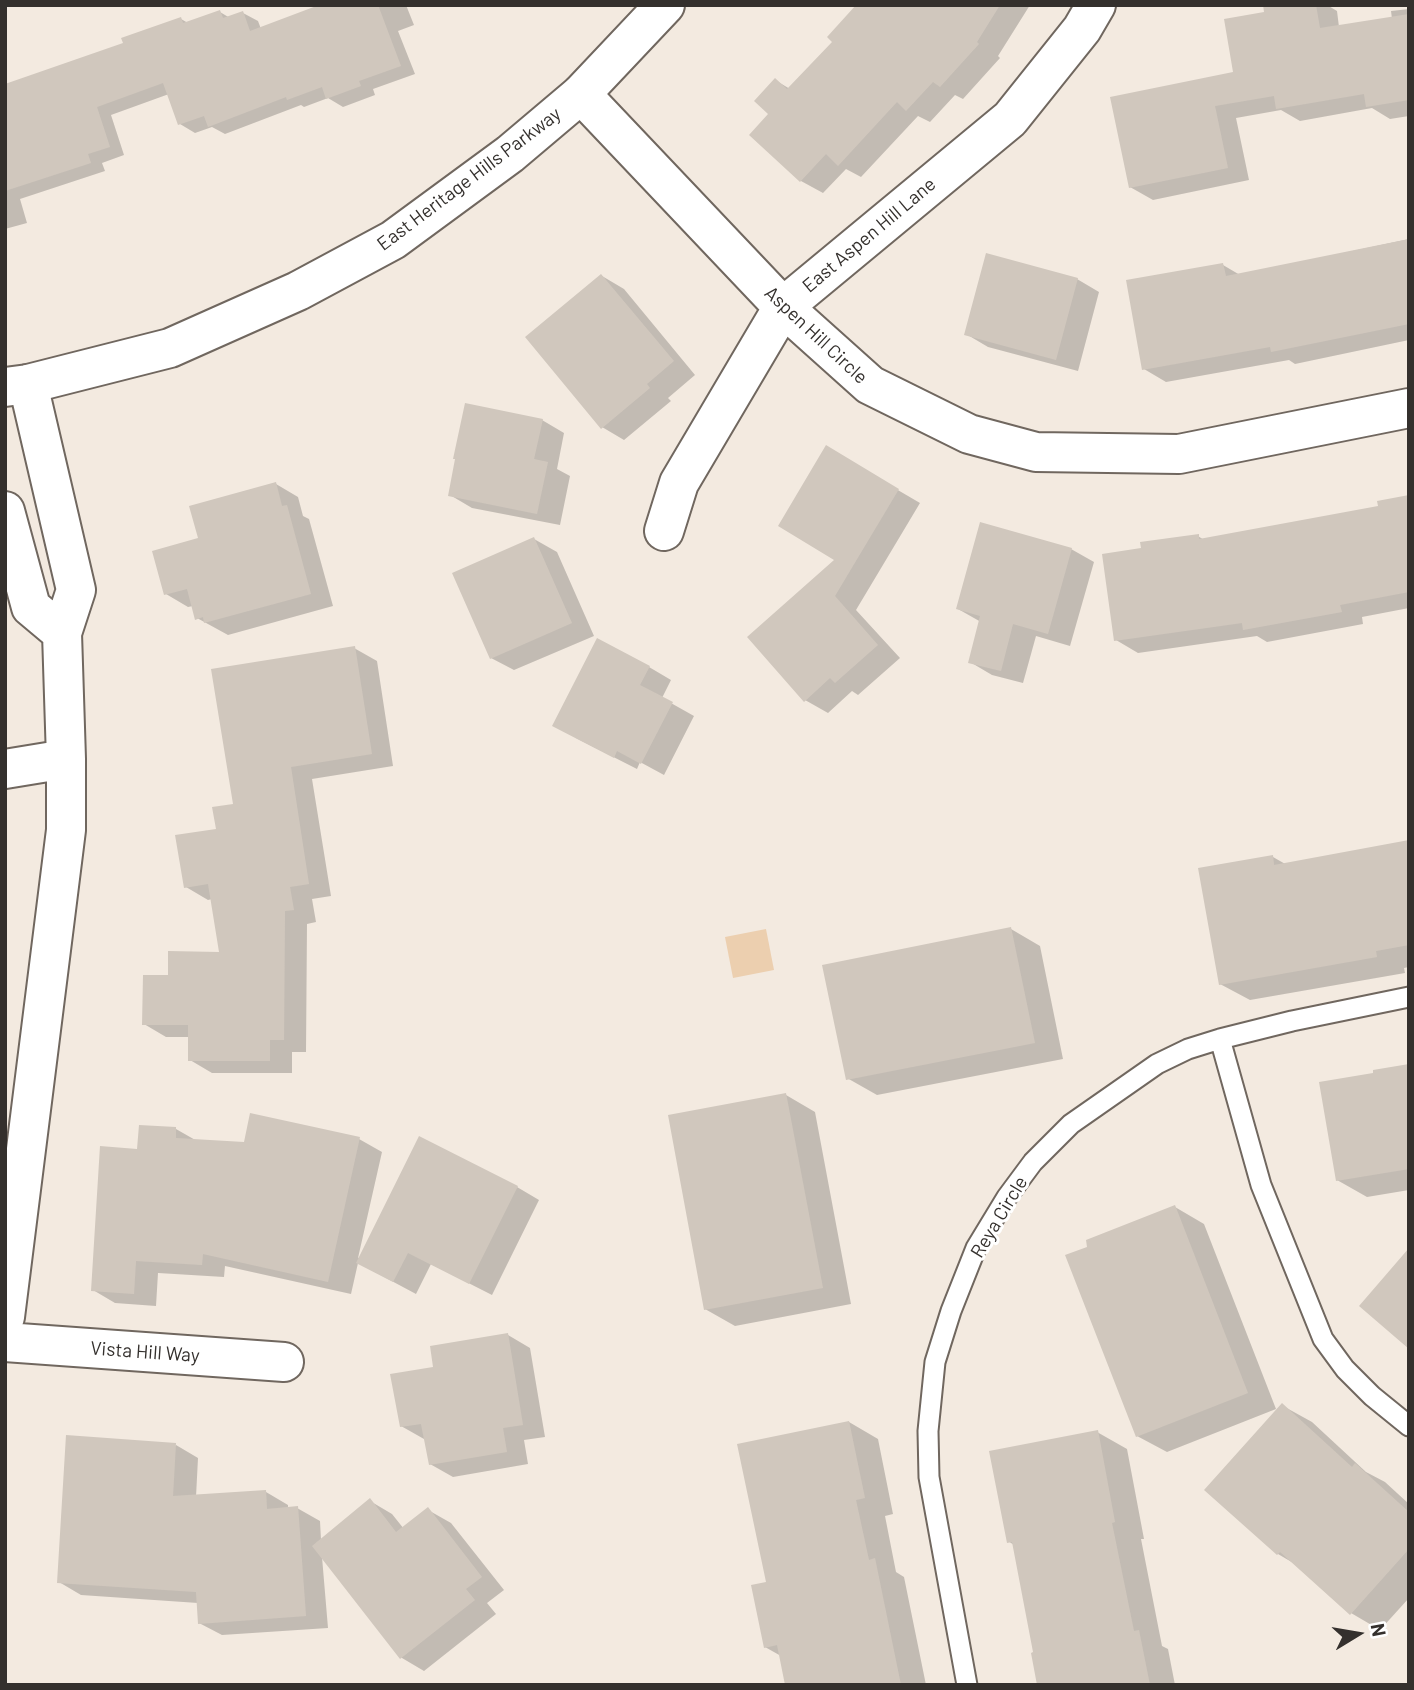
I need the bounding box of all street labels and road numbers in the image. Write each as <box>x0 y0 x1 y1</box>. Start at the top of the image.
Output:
street label: East Heritage Hills Parkway <box>373 102 565 256</box>
street label: East Aspen Hill Lane <box>798 173 940 297</box>
street label: Aspen Hill Circle <box>760 281 872 389</box>
street label: Reya Circle <box>966 1172 1032 1262</box>
street label: Vista Hill Way <box>90 1337 200 1367</box>

